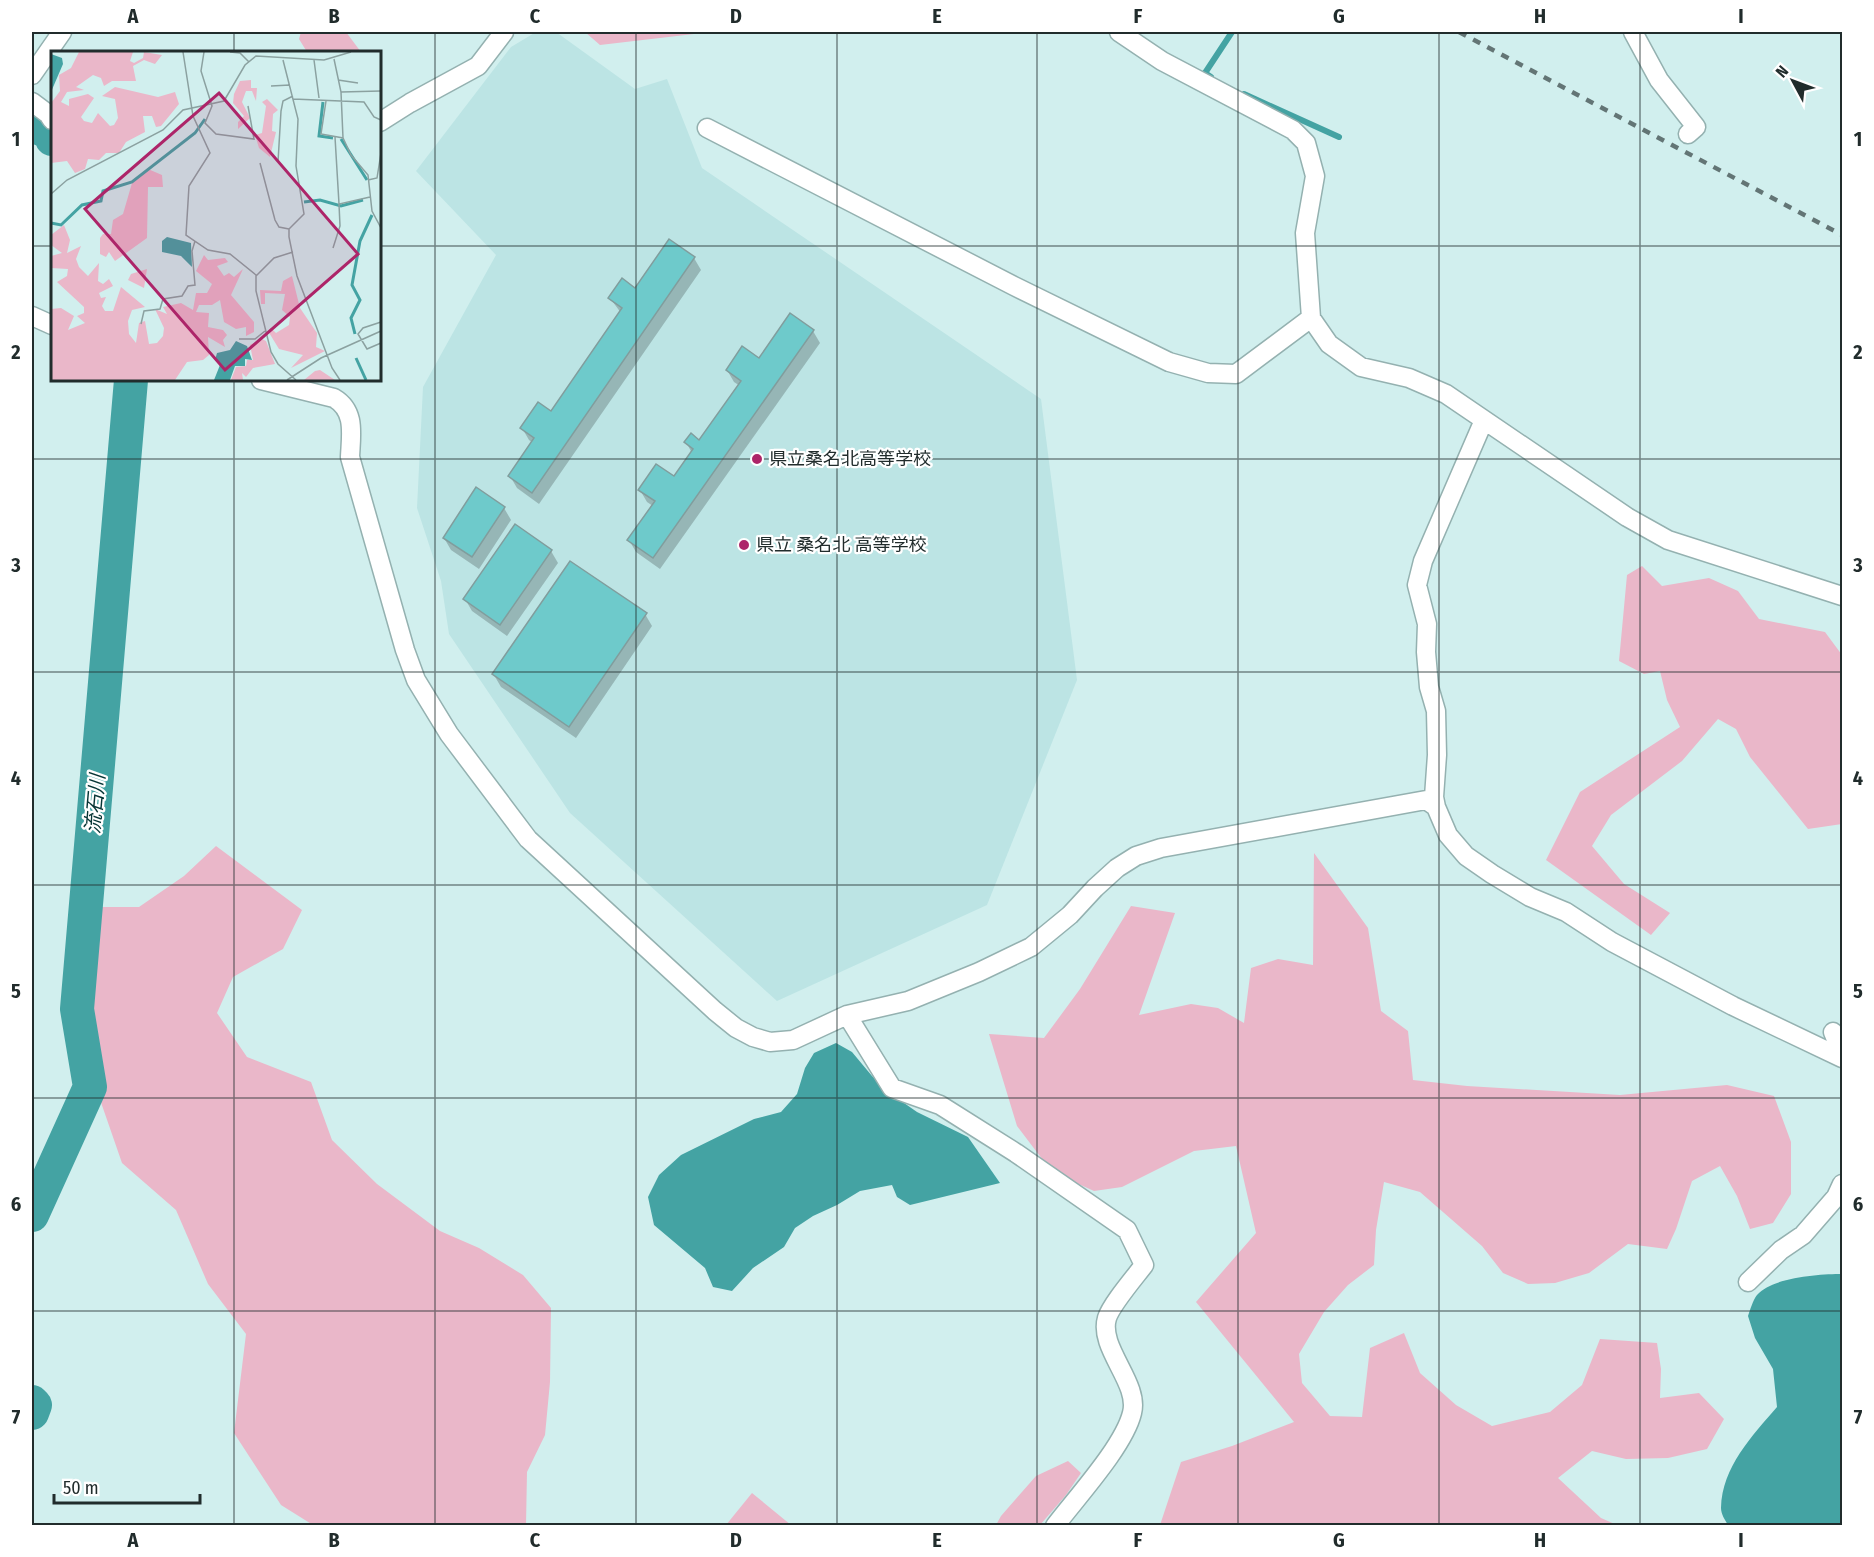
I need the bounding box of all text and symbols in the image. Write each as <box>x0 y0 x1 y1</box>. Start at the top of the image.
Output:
text: A <box>127 4 140 28</box>
text: B <box>328 4 340 28</box>
text: C <box>530 4 541 28</box>
text: D <box>730 4 742 28</box>
text: E <box>932 4 942 28</box>
text: F <box>1134 4 1143 28</box>
text: G <box>1333 4 1345 28</box>
text: H <box>1534 4 1546 28</box>
text: I <box>1738 4 1744 28</box>
inset map <box>51 51 381 381</box>
north arrow <box>1763 51 1823 111</box>
text: N <box>1772 62 1792 81</box>
text: 1 <box>12 127 20 151</box>
text: 1 <box>1854 127 1862 151</box>
text: 2 <box>10 340 21 364</box>
text: 2 <box>1852 340 1863 364</box>
place label: 県立桑名北高等学校 <box>769 448 931 470</box>
marker: 県立桑名北高等学校 <box>750 452 764 466</box>
place label: 県立 桑名北 高等学校 <box>756 534 926 556</box>
marker: 県立 桑名北 高等学校 <box>737 538 751 552</box>
text: 3 <box>10 553 21 577</box>
text: 3 <box>1852 553 1863 577</box>
text: 4 <box>11 766 21 790</box>
text: 4 <box>1853 766 1863 790</box>
water label: 流石川 <box>80 771 110 835</box>
text: 5 <box>11 979 21 1003</box>
text: 5 <box>1853 979 1863 1003</box>
text: 6 <box>11 1192 21 1216</box>
text: 6 <box>1853 1192 1863 1216</box>
text: 7 <box>12 1405 21 1429</box>
text: 7 <box>1854 1405 1863 1429</box>
scale bar <box>54 1467 200 1505</box>
text: 50 m <box>63 1477 99 1499</box>
text: A <box>127 1528 140 1552</box>
text: B <box>328 1528 340 1552</box>
text: C <box>530 1528 541 1552</box>
text: D <box>730 1528 742 1552</box>
text: E <box>932 1528 942 1552</box>
text: F <box>1134 1528 1143 1552</box>
text: G <box>1333 1528 1345 1552</box>
text: H <box>1534 1528 1546 1552</box>
text: I <box>1738 1528 1744 1552</box>

